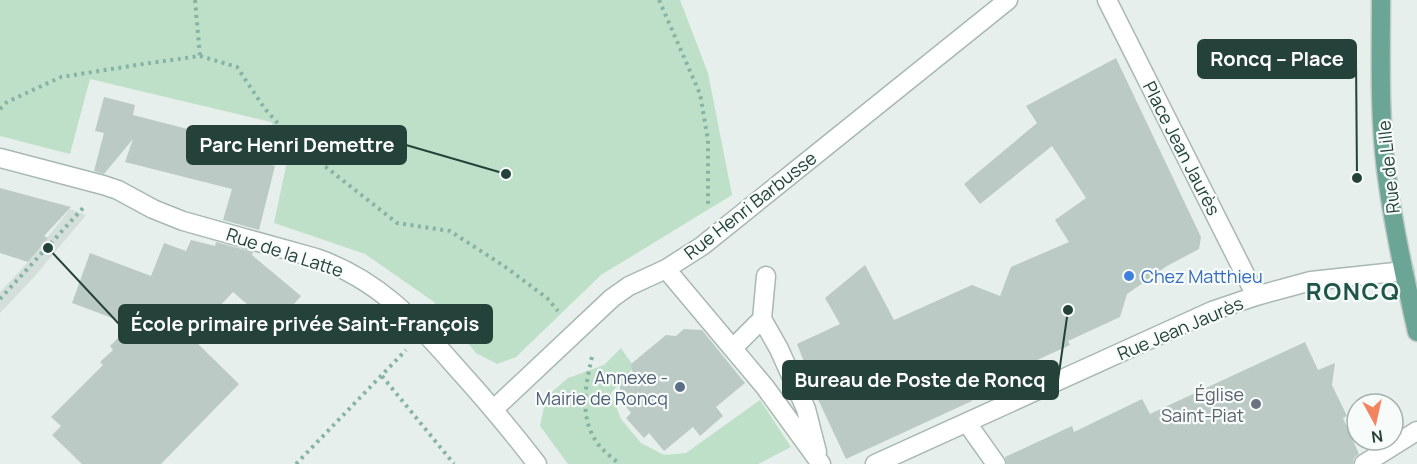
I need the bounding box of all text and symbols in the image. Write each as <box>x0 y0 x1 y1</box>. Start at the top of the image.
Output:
callout: Roncq – Place <box>1198 40 1356 78</box>
text: Roncq – Place <box>1210 45 1344 72</box>
street label: Place Jean Jaurès <box>1138 77 1226 219</box>
street label: Rue de Lille <box>1371 119 1405 215</box>
callout: Parc Henri Demettre <box>187 126 406 164</box>
text: Parc Henri Demettre <box>199 131 395 158</box>
street label: Rue Henri Barbusse <box>679 146 821 264</box>
street label: Rue de la Latte <box>223 222 347 282</box>
place label: Chez Matthieu <box>1141 264 1263 288</box>
marker: Chez Matthieu <box>1122 269 1136 283</box>
district label: RONCQ <box>1306 274 1400 307</box>
street label: Rue Jean Jaurès <box>1113 291 1247 365</box>
callout: École primaire privée Saint-François <box>119 305 492 343</box>
text: École primaire privée Saint-François <box>131 310 480 337</box>
callout: Bureau de Poste de Roncq <box>783 361 1058 399</box>
place label: Annexe - Mairie de Roncq <box>536 365 668 410</box>
text: Bureau de Poste de Roncq <box>795 366 1046 393</box>
marker: Annexe - Mairie de Roncq <box>673 380 687 394</box>
place label: Église Saint-Piat <box>1161 382 1244 427</box>
north arrow <box>1345 392 1405 452</box>
marker: Église Saint-Piat <box>1249 397 1263 411</box>
text: N <box>1370 425 1384 449</box>

